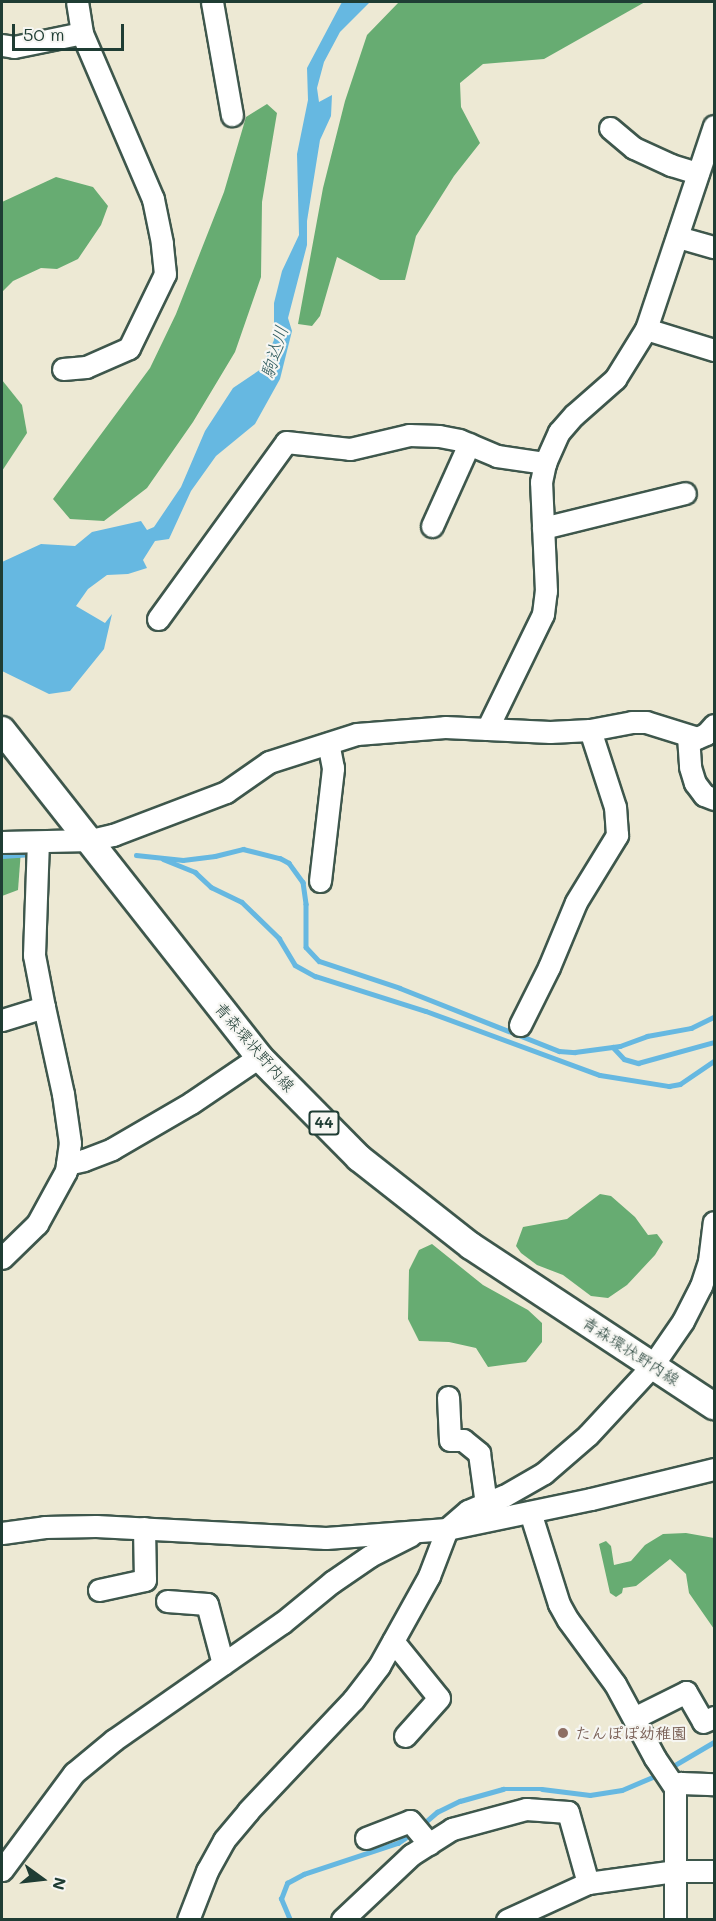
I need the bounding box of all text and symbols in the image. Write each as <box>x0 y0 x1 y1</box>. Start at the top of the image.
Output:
scale bar <box>15 12 128 50</box>
text: 50 m <box>23 22 65 46</box>
water label: 駒込川 <box>256 323 292 381</box>
street label: 青森環状野内線 <box>211 998 299 1096</box>
road number: 44 <box>308 1111 340 1135</box>
street label: 青森環状野内線 <box>579 1312 683 1390</box>
place label: たんぽぽ幼稚園 <box>575 1723 687 1743</box>
marker: たんぽぽ幼稚園 <box>556 1726 570 1740</box>
north arrow <box>12 1849 72 1909</box>
text: N <box>48 1875 72 1892</box>

